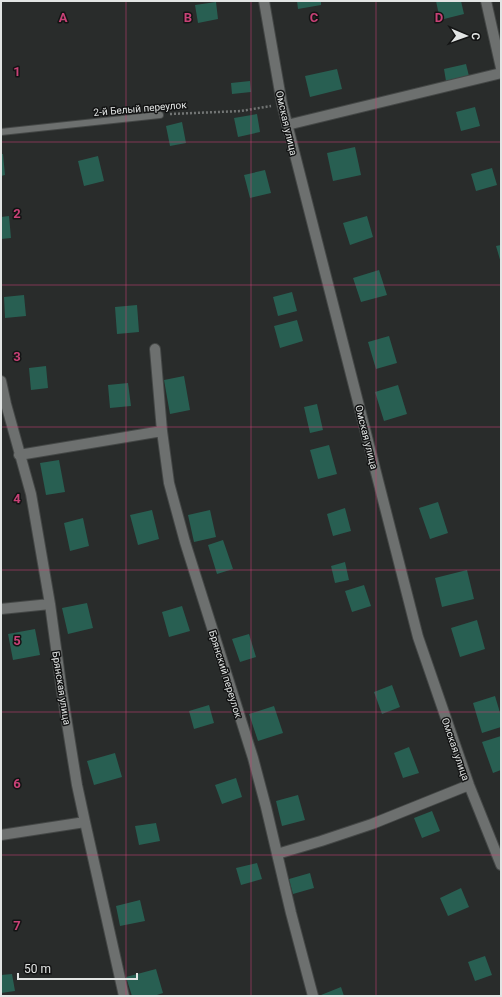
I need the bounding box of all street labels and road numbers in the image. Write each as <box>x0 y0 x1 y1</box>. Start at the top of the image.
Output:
street label: Омская улица <box>274 90 299 156</box>
street label: 2-й Белый переулок <box>93 99 188 118</box>
street label: Омская улица <box>353 404 380 470</box>
street label: Брянский переулок <box>207 629 244 720</box>
street label: Брянская улица <box>50 650 73 726</box>
street label: Омская улица <box>440 716 471 782</box>

